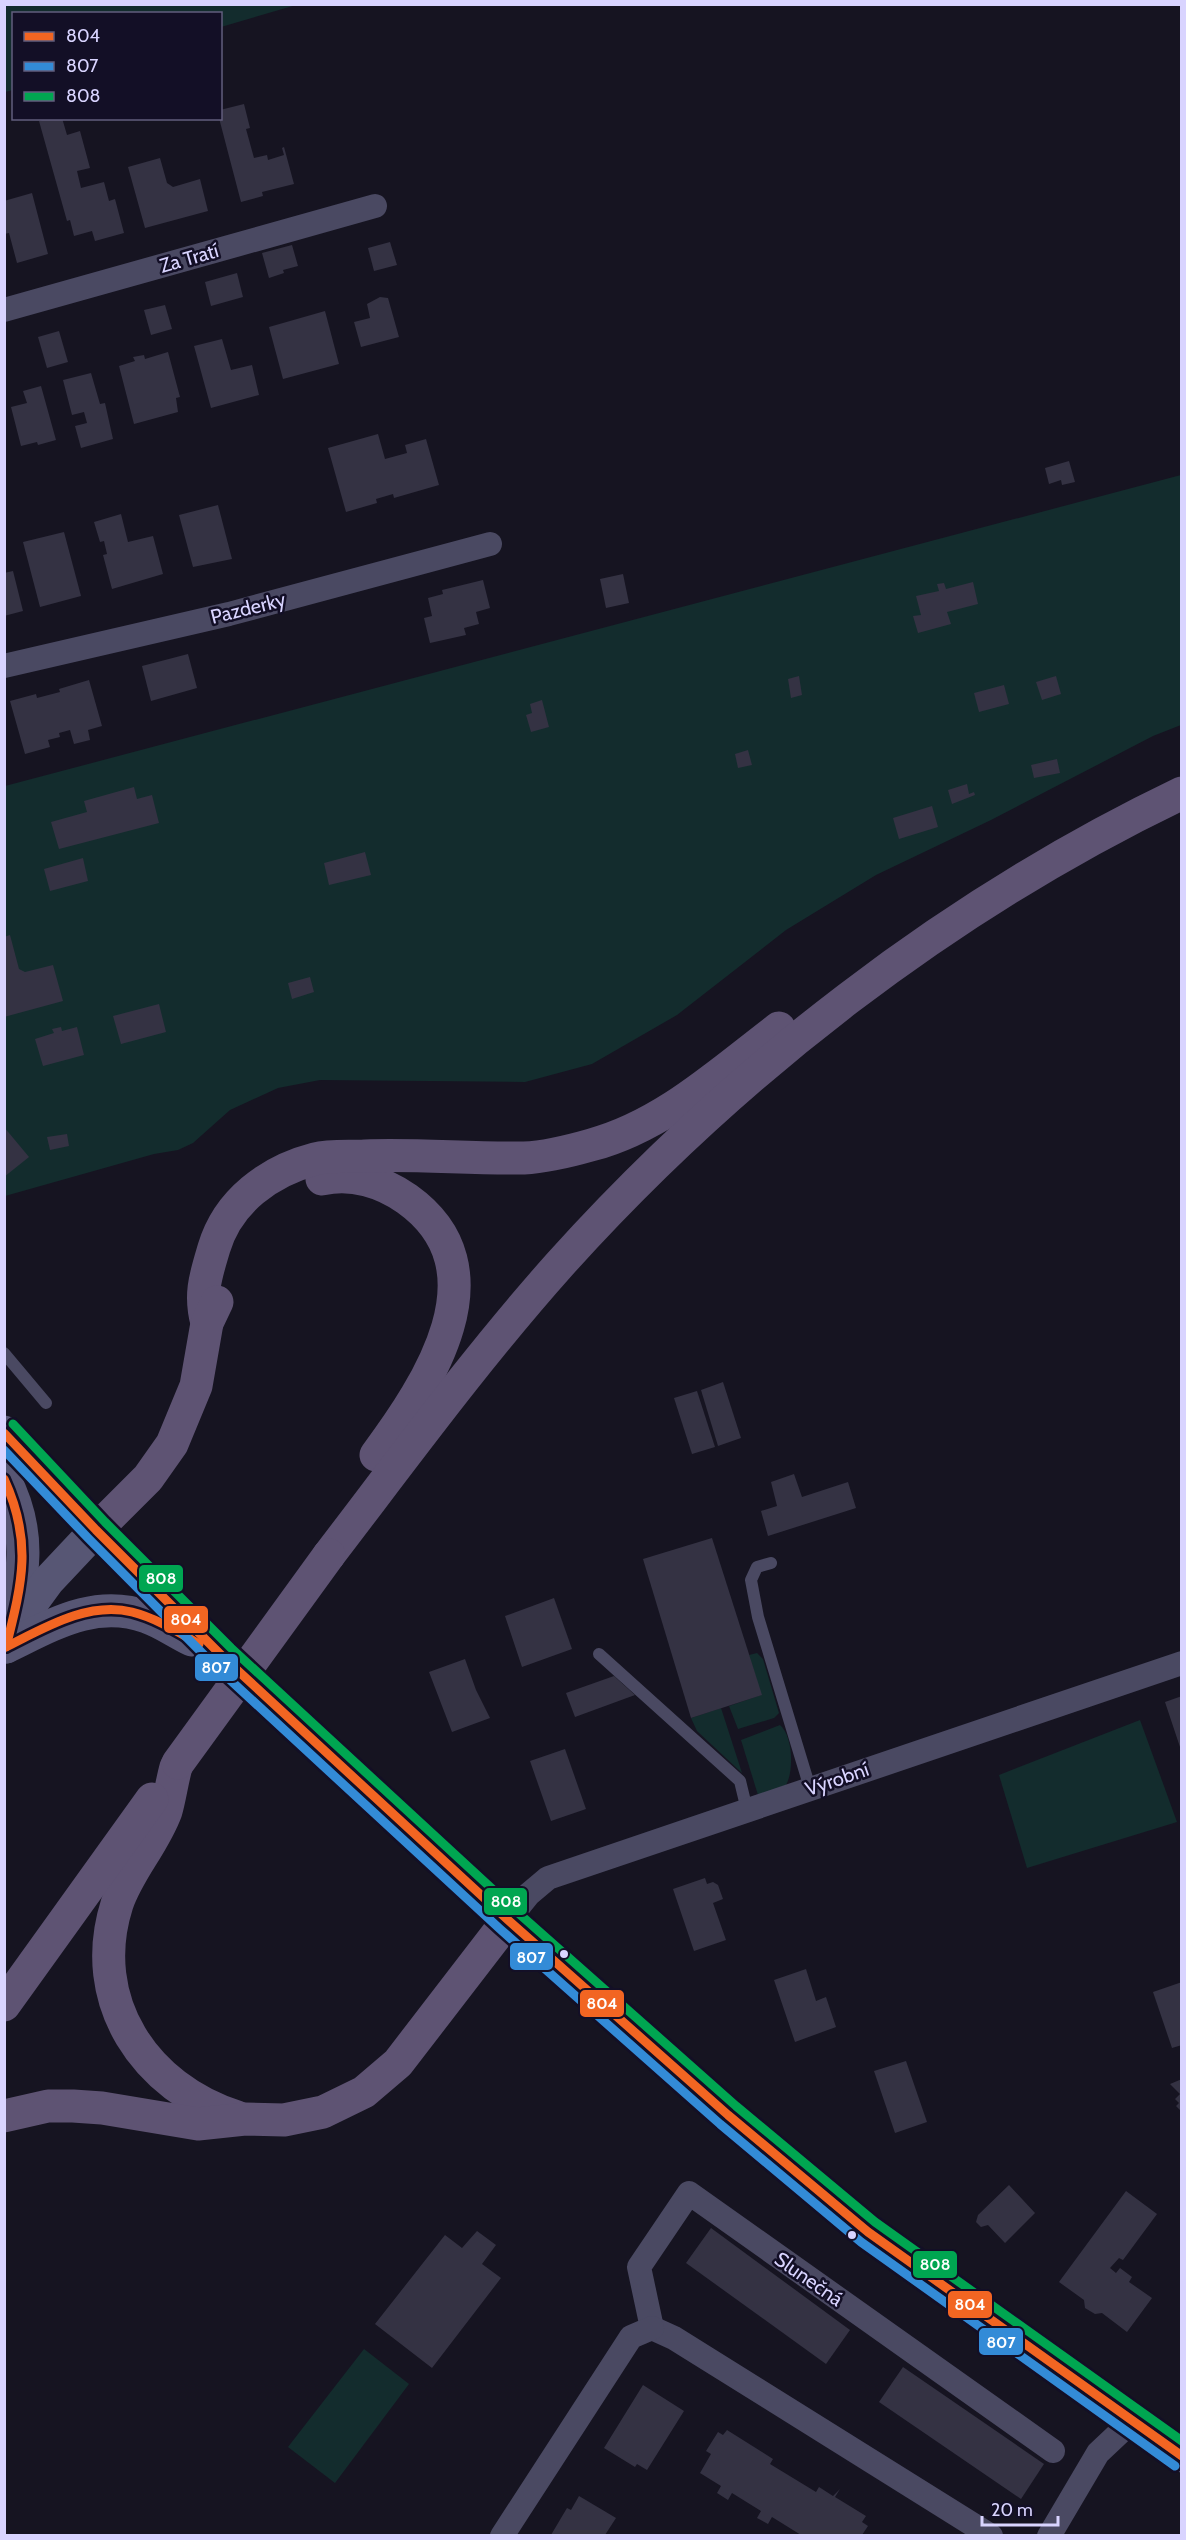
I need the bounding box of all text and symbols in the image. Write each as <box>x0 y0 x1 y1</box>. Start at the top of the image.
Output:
legend <box>12 12 222 120</box>
text: 804 <box>66 25 100 47</box>
text: 807 <box>66 55 98 77</box>
text: 808 <box>66 85 100 107</box>
street label: Za Tratí <box>157 238 221 278</box>
street label: Pazderky <box>208 587 288 629</box>
line badge: 808 <box>138 1564 184 1593</box>
text: 808 <box>146 1569 176 1588</box>
line badge: 804 <box>163 1605 209 1634</box>
text: 804 <box>171 1610 202 1629</box>
line badge: 807 <box>194 1653 239 1682</box>
text: 807 <box>201 1658 231 1677</box>
street label: Výrobní <box>802 1757 872 1801</box>
line badge: 808 <box>483 1887 528 1916</box>
text: 808 <box>491 1892 521 1911</box>
line badge: 807 <box>509 1942 554 1971</box>
text: 807 <box>516 1948 546 1967</box>
unlabelled marker <box>558 1948 570 1960</box>
line badge: 804 <box>579 1989 625 2018</box>
text: 804 <box>587 1994 618 2013</box>
unlabelled marker <box>846 2229 858 2241</box>
street label: Slunečná <box>770 2247 848 2311</box>
line badge: 808 <box>912 2250 958 2279</box>
text: 808 <box>920 2255 950 2274</box>
line badge: 804 <box>947 2290 993 2319</box>
text: 804 <box>955 2295 986 2314</box>
line badge: 807 <box>978 2327 1024 2356</box>
text: 807 <box>986 2333 1016 2352</box>
scale bar <box>982 2489 1058 2527</box>
text: 20 m <box>991 2499 1033 2521</box>

